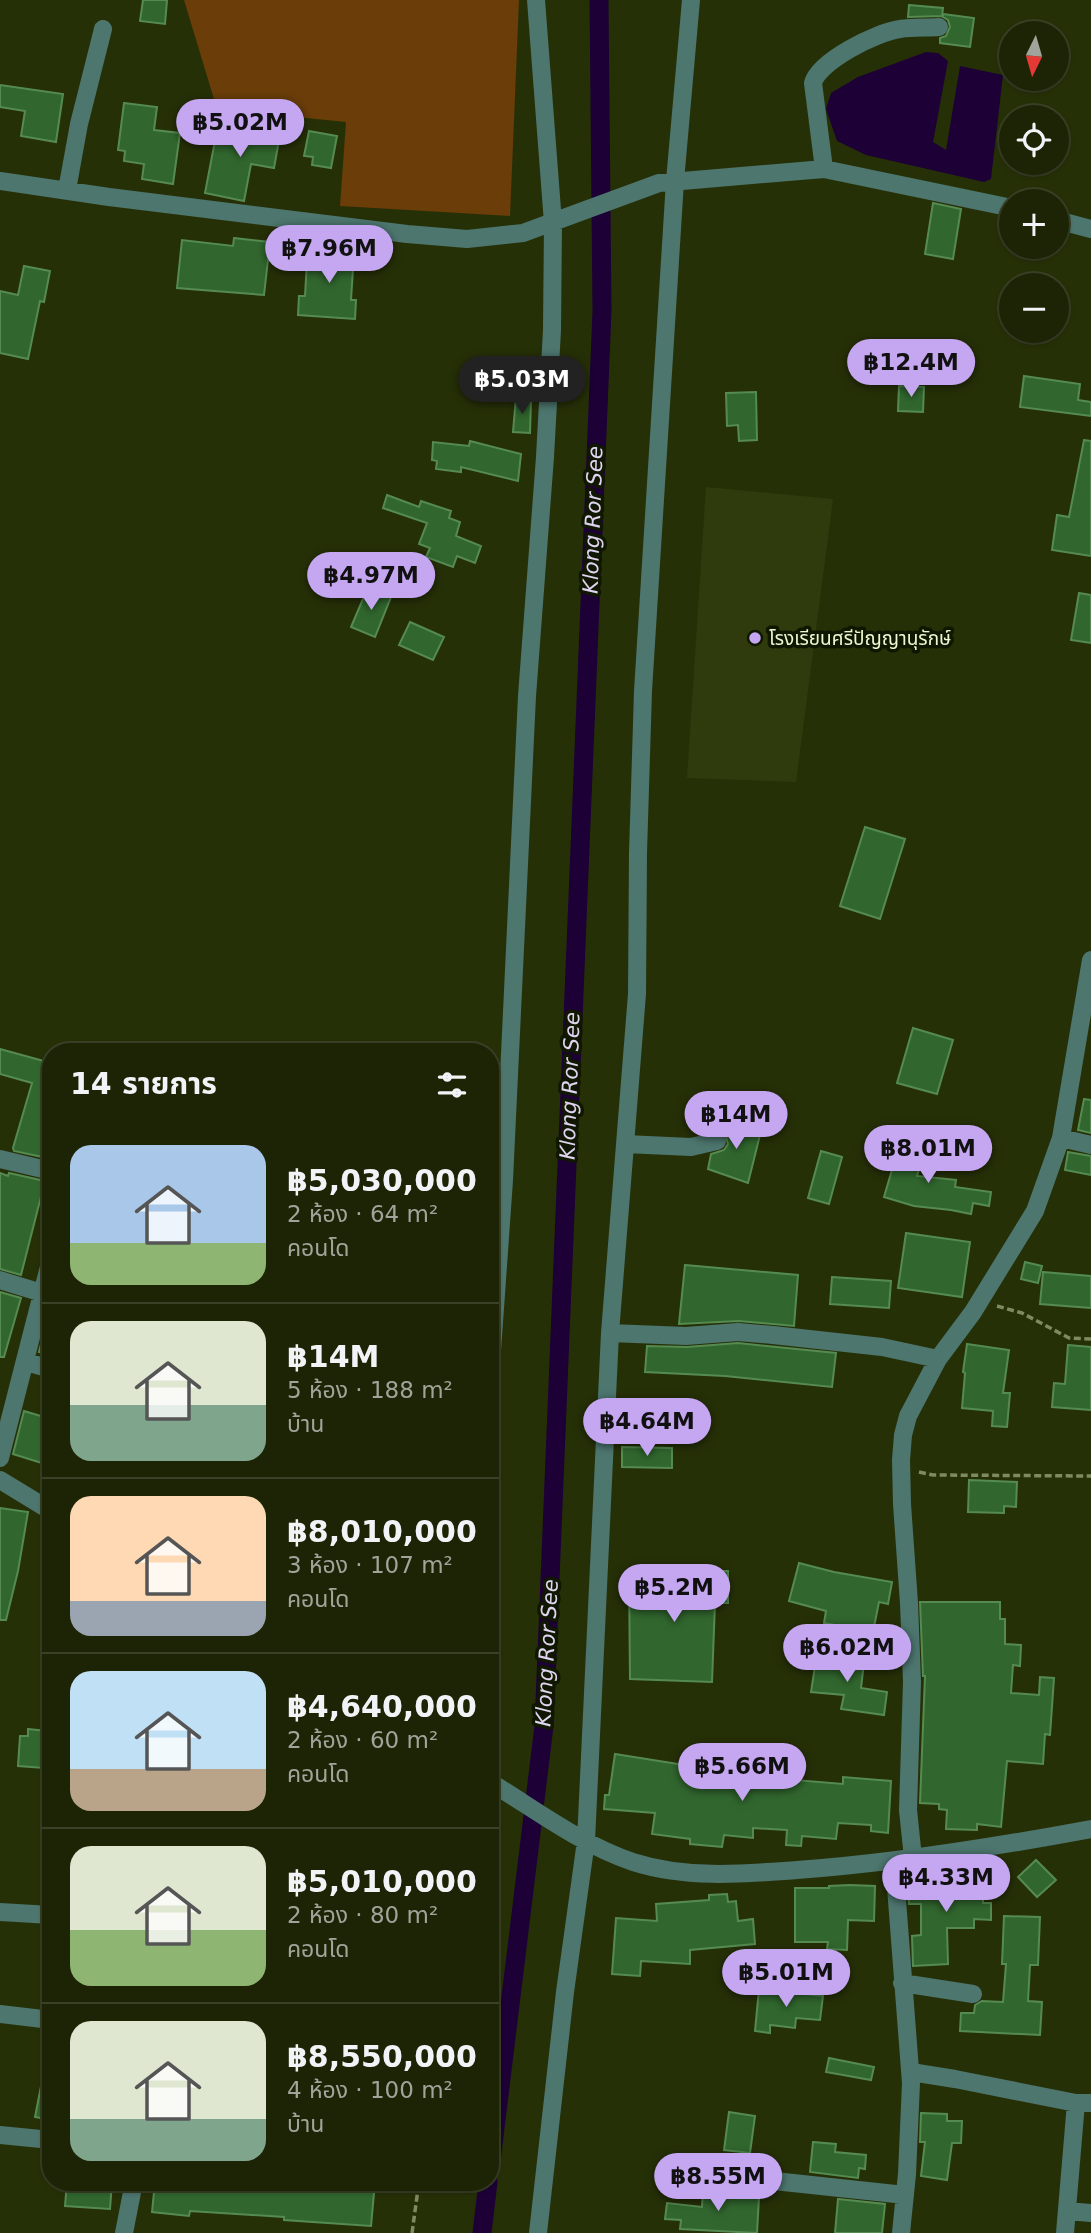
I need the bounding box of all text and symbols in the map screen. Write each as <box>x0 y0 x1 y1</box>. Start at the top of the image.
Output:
north arrow <box>999 21 1069 91</box>
map controls <box>999 21 1069 343</box>
pin: ฿5.02M <box>183 100 297 159</box>
button: locate <box>999 105 1069 175</box>
text: ฿5.02M <box>192 109 288 135</box>
button: + <box>999 189 1069 259</box>
pin: ฿7.96M <box>272 226 386 285</box>
text: ฿7.96M <box>281 235 377 261</box>
button: − <box>999 273 1069 343</box>
pin: ฿12.4M <box>854 340 968 399</box>
text: ฿12.4M <box>863 349 959 375</box>
pin: ฿5.03M <box>465 356 579 416</box>
text: ฿5.03M <box>474 366 570 392</box>
water label: Klong Ror See <box>578 446 608 594</box>
pin: ฿4.97M <box>314 552 428 612</box>
text: ฿4.97M <box>323 562 419 588</box>
place label: โรงเรียนศรีปัญญานุรักษ์ <box>769 627 951 650</box>
marker: โรงเรียนศรีปัญญานุรักษ์ <box>747 630 763 646</box>
water label: Klong Ror See <box>555 1012 585 1160</box>
text: 14 รายการ <box>70 1066 217 1101</box>
icon: filters <box>433 1066 471 1104</box>
pin: ฿14M <box>695 1092 777 1151</box>
text: ฿14M <box>701 1101 771 1127</box>
pin: ฿8.01M <box>871 1126 985 1185</box>
text: ฿8.01M <box>880 1135 976 1161</box>
text: ฿5,030,000 <box>287 1163 477 1198</box>
icon: home <box>126 1173 210 1257</box>
text: 2 ห้อง · 64 m² <box>287 1201 438 1227</box>
text: คอนโด <box>287 1235 349 1261</box>
text: ฿14M <box>287 1339 379 1374</box>
icon: home <box>126 1349 210 1433</box>
text: 5 ห้อง · 188 m² <box>287 1377 453 1403</box>
pin: ฿4.64M <box>590 1398 704 1458</box>
text: ฿4.64M <box>599 1408 695 1434</box>
text: บ้าน <box>287 1411 324 1437</box>
text: ฿8,010,000 <box>287 1514 477 1549</box>
icon: home <box>126 1524 210 1608</box>
text: 3 ห้อง · 107 m² <box>287 1552 453 1578</box>
pin: ฿5.2M <box>625 1564 723 1624</box>
text: ฿5.2M <box>634 1574 714 1600</box>
water label: Klong Ror See <box>531 1579 563 1727</box>
text: คอนโด <box>287 1586 349 1612</box>
pin: ฿6.02M <box>790 1624 904 1684</box>
text: ฿6.02M <box>799 1634 895 1660</box>
text: ฿4,640,000 <box>287 1689 477 1724</box>
icon: home <box>126 1699 210 1783</box>
text: 2 ห้อง · 60 m² <box>287 1727 438 1753</box>
pin: ฿5.66M <box>685 1744 799 1803</box>
text: ฿5.66M <box>694 1753 790 1779</box>
text: คอนโด <box>287 1761 349 1787</box>
pin: ฿4.33M <box>889 1854 1003 1914</box>
text: ฿5,010,000 <box>287 1864 477 1899</box>
text: ฿4.33M <box>898 1864 994 1890</box>
icon: home <box>126 1874 210 1958</box>
text: 2 ห้อง · 80 m² <box>287 1902 438 1928</box>
text: คอนโด <box>287 1936 349 1962</box>
pin: ฿5.01M <box>729 1950 843 2009</box>
text: ฿5.01M <box>738 1959 834 1985</box>
text: ฿8,550,000 <box>287 2039 477 2074</box>
icon: home <box>126 2049 210 2133</box>
text: 4 ห้อง · 100 m² <box>287 2077 453 2103</box>
text: บ้าน <box>287 2111 324 2137</box>
pin: ฿8.55M <box>661 2154 775 2213</box>
text: ฿8.55M <box>670 2163 766 2189</box>

